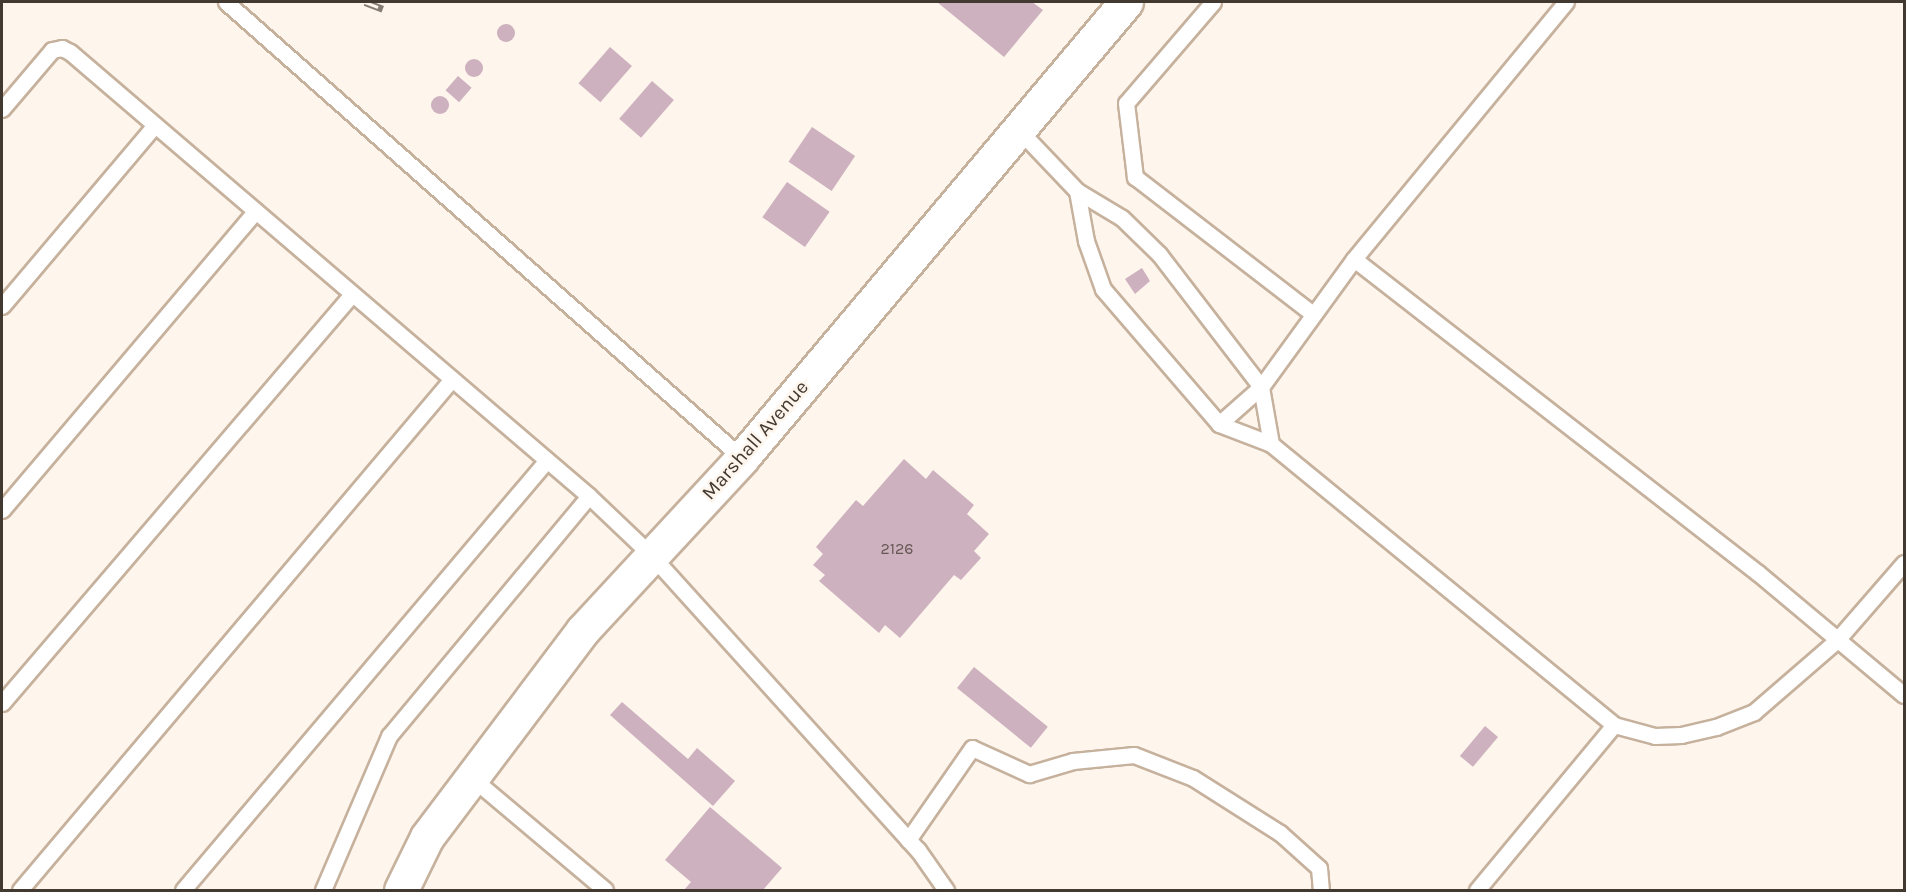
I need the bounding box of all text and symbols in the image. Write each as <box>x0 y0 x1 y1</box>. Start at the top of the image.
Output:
street label: Marshall Avenue <box>697 375 813 505</box>
house number: 2126 <box>881 539 913 559</box>

